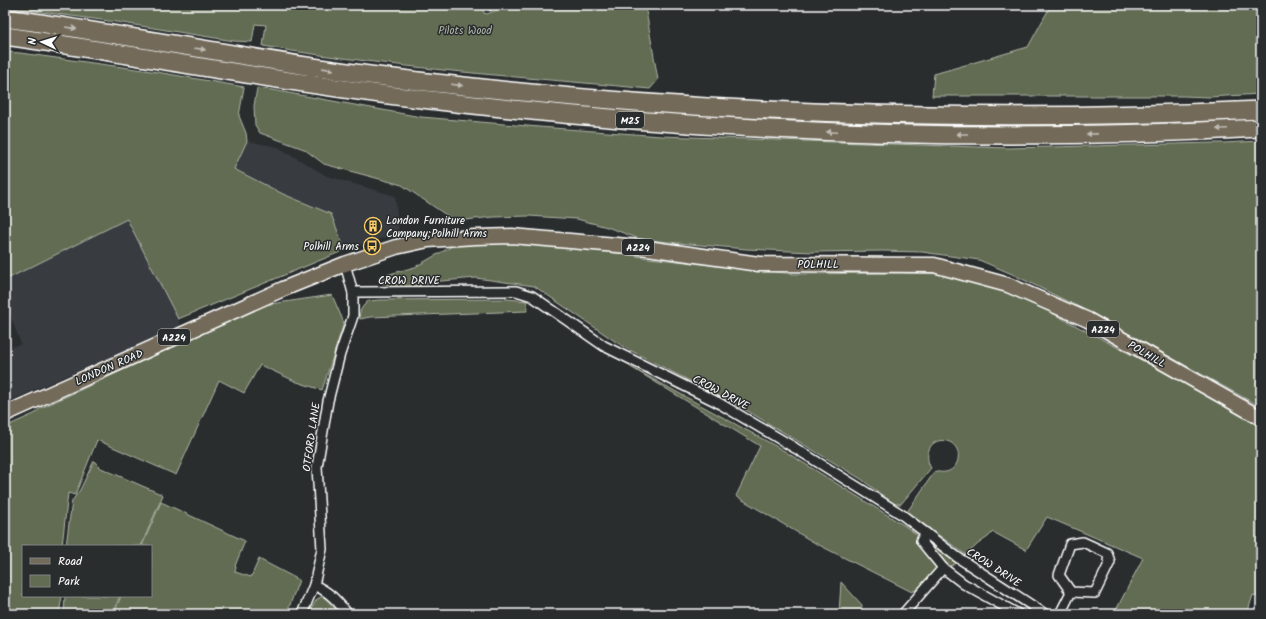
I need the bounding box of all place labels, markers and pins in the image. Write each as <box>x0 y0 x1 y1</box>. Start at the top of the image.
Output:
place label: London Furniture Company;Polhill Arms <box>386 212 487 243</box>
building icon: London Furniture Company;Polhill Arms <box>363 216 383 236</box>
bus stop icon: Polhill Arms <box>362 236 382 256</box>
place label: Polhill Arms <box>303 238 359 256</box>

